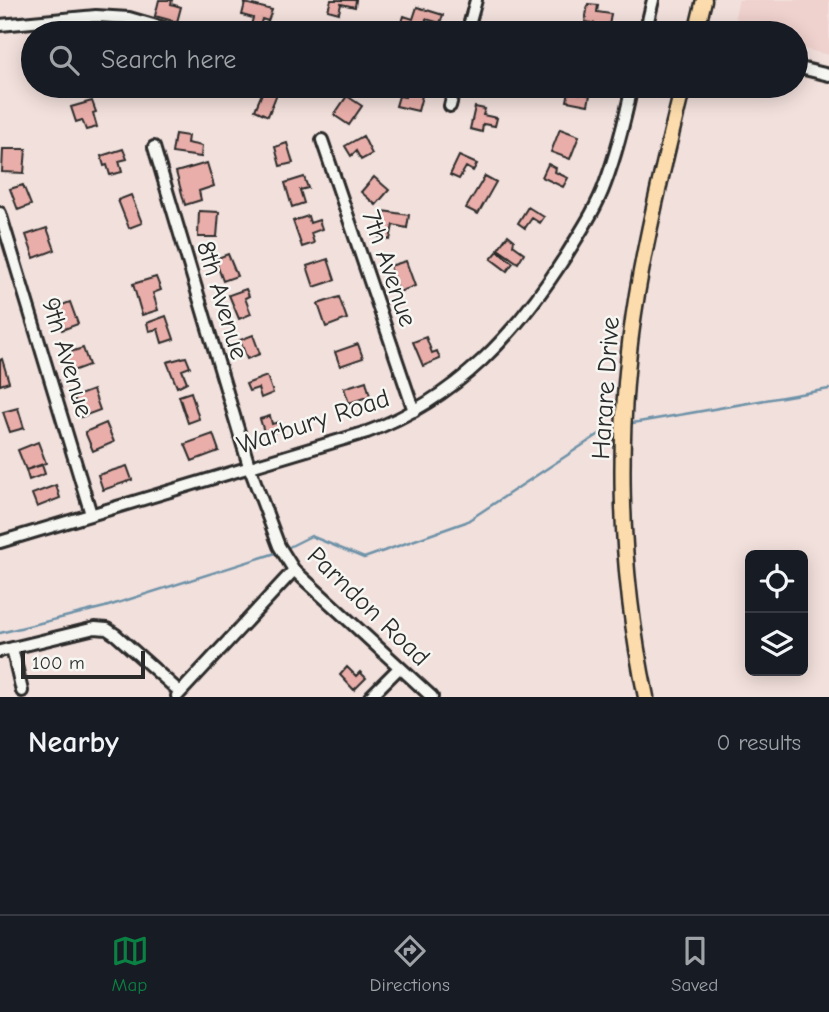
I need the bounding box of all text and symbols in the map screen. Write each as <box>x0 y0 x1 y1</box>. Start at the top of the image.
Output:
search box <box>21 21 808 98</box>
icon: search <box>45 41 83 79</box>
text: Search here <box>101 45 236 75</box>
street label: 7th Avenue <box>355 206 423 331</box>
street label: 8th Avenue <box>190 237 254 363</box>
street label: 9th Avenue <box>35 294 99 421</box>
street label: Harare Drive <box>586 316 626 460</box>
street label: Warbury Road <box>233 383 393 461</box>
street label: Parndon Road <box>301 541 436 673</box>
map controls <box>745 550 808 676</box>
button: locate <box>745 550 808 613</box>
button: layers <box>745 613 808 676</box>
scale bar <box>21 648 145 680</box>
text: 100 m <box>32 652 85 674</box>
text: Nearby <box>28 725 119 760</box>
text: 0 results <box>717 729 801 756</box>
tab: Map <box>111 932 149 996</box>
tab: Directions <box>370 932 450 996</box>
tab: Saved <box>671 932 718 996</box>

